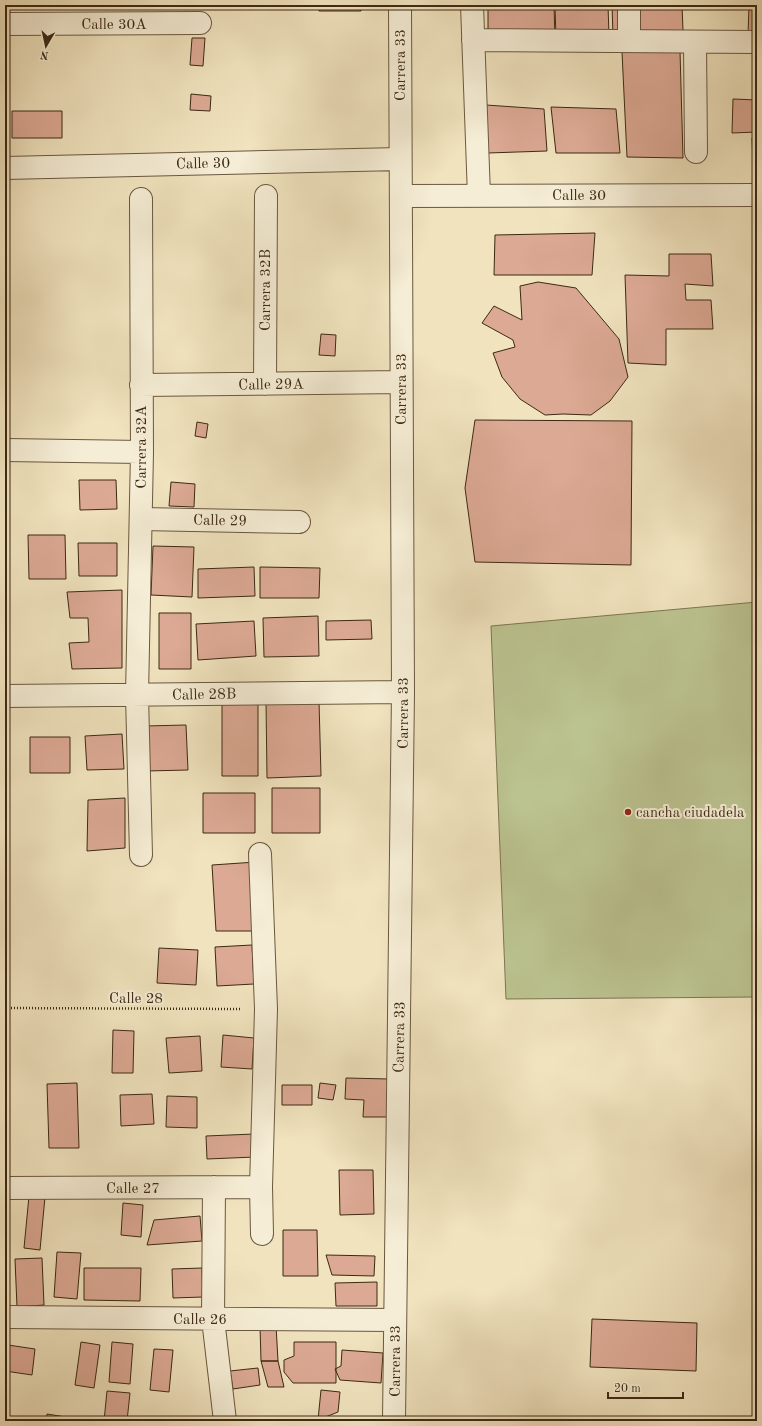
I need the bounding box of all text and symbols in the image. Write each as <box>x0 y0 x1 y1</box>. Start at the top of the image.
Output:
street label: Calle 30A <box>81 18 147 33</box>
north arrow <box>26 26 66 66</box>
street label: Carrera 33 <box>394 29 409 101</box>
text: N <box>39 48 50 60</box>
street label: Calle 30 <box>176 157 230 172</box>
street label: Calle 30 <box>552 189 606 204</box>
street label: Carrera 32B <box>259 249 274 331</box>
street label: Carrera 33 <box>395 353 410 425</box>
street label: Calle 29A <box>238 377 304 394</box>
street label: Carrera 32A <box>135 405 150 489</box>
street label: Calle 29 <box>193 514 247 529</box>
street label: Carrera 33 <box>397 677 412 749</box>
street label: Calle 28B <box>172 687 236 704</box>
place label: cancha ciudadela <box>636 806 745 821</box>
marker: cancha ciudadela <box>623 807 633 817</box>
street label: Calle 28 <box>109 992 163 1007</box>
street label: Carrera 33 <box>392 1001 409 1073</box>
street label: Calle 27 <box>106 1182 160 1197</box>
street label: Calle 26 <box>173 1313 227 1328</box>
street label: Carrera 33 <box>389 1325 404 1397</box>
scale bar <box>608 1374 683 1400</box>
text: 20 m <box>614 1383 641 1395</box>

